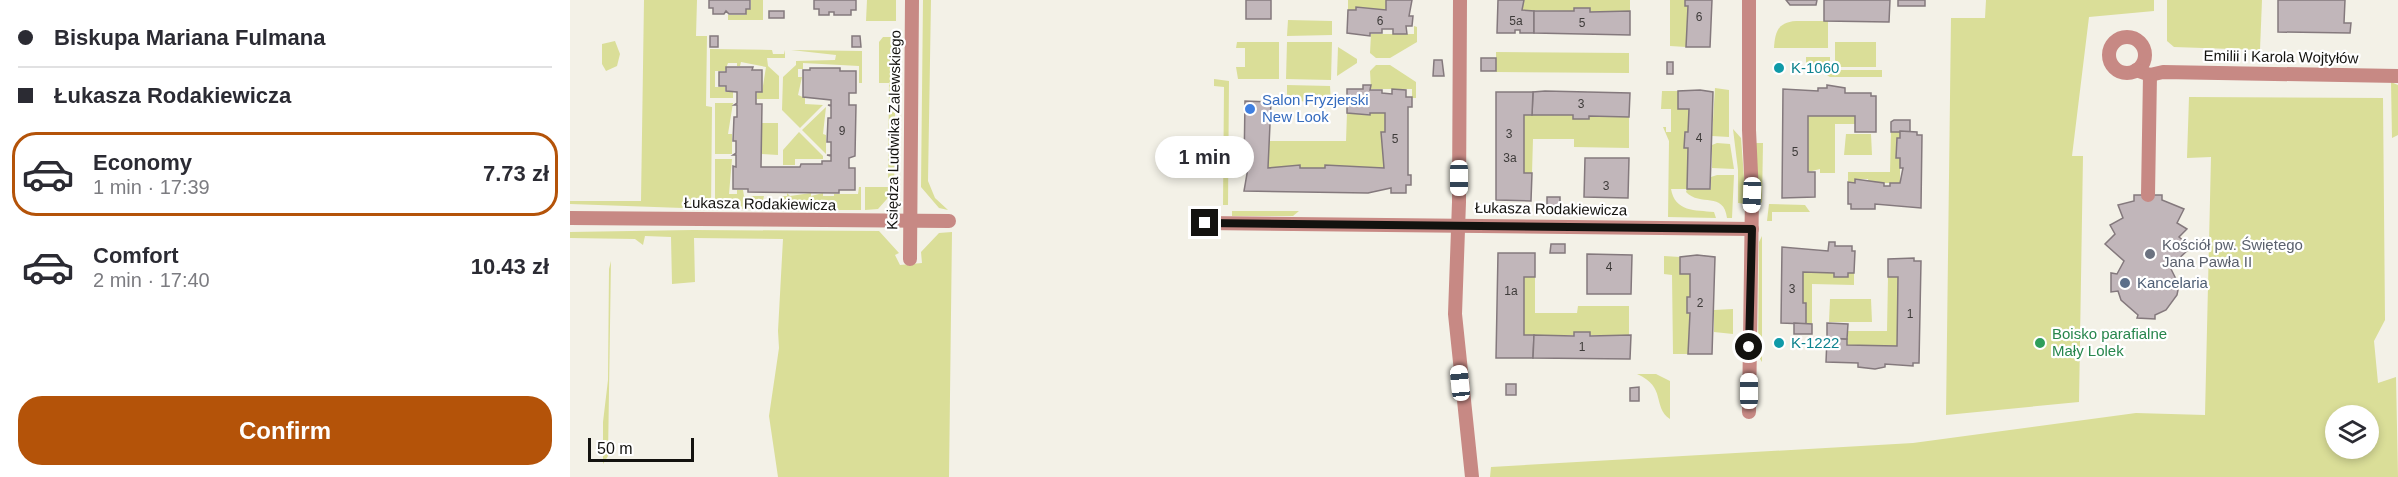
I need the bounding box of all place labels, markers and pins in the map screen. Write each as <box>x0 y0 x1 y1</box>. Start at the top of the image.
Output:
place label: K-1060 <box>1791 59 1839 76</box>
marker: K-1060 <box>1772 61 1786 75</box>
place label: Salon Fryzjerski New Look <box>1262 91 1369 125</box>
marker: Salon Fryzjerski New Look <box>1243 102 1257 116</box>
place label: Kościół pw. Świętego Jana Pawła II <box>2162 236 2303 270</box>
marker: Kościół pw. Świętego Jana Pawła II <box>2143 247 2157 261</box>
place label: Kancelaria <box>2137 274 2209 291</box>
marker: Kancelaria <box>2118 276 2132 290</box>
place label: Boisko parafialne Mały Lolek <box>2052 325 2167 359</box>
place label: K-1222 <box>1791 334 1839 351</box>
marker: K-1222 <box>1772 336 1786 350</box>
marker: Boisko parafialne Mały Lolek <box>2033 336 2047 350</box>

